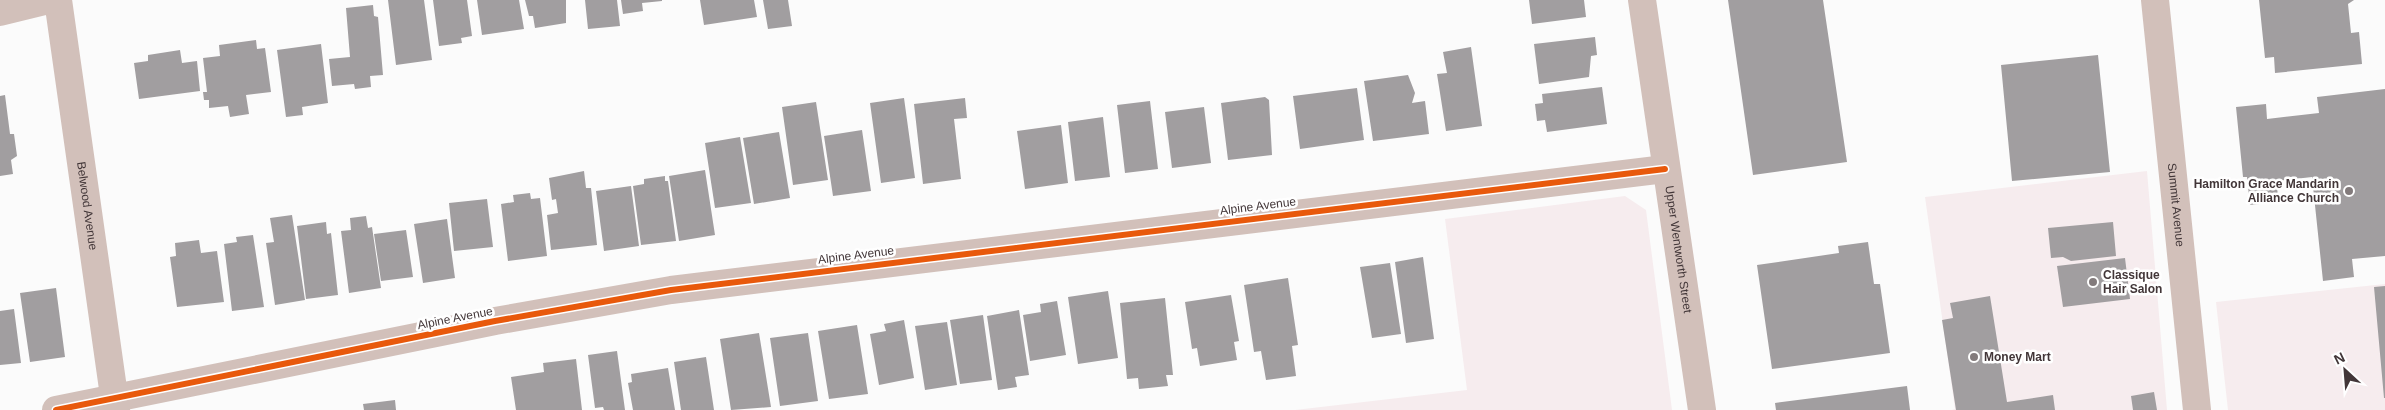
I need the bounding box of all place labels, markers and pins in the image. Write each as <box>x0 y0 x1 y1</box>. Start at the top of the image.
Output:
place label: Hamilton Grace Mandarin Alliance Church <box>2194 177 2339 205</box>
marker: Hamilton Grace Mandarin Alliance Church <box>2343 185 2355 197</box>
place label: Classique Hair Salon <box>2103 268 2162 296</box>
marker: Classique Hair Salon <box>2087 276 2099 288</box>
place label: Money Mart <box>1984 350 2051 364</box>
marker: Money Mart <box>1968 351 1980 363</box>

